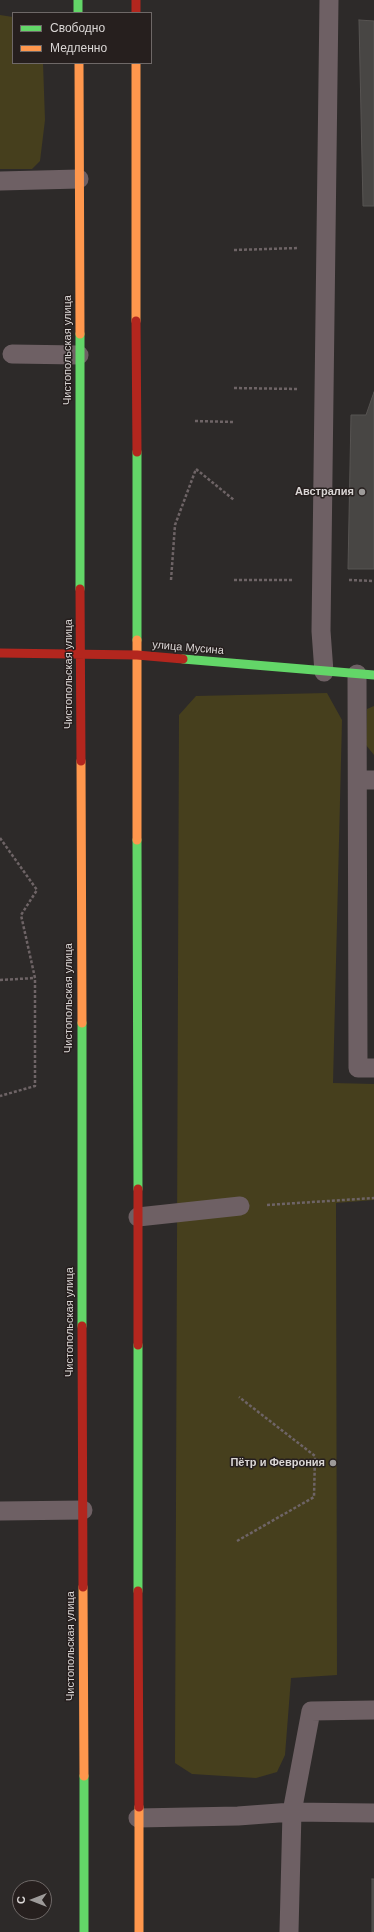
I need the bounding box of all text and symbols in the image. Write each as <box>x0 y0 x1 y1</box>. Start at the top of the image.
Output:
legend <box>12 12 152 64</box>
text: Свободно <box>50 21 105 35</box>
text: Медленно <box>50 41 107 55</box>
street label: Чистопольская улица <box>61 295 75 405</box>
place label: Австралия <box>295 485 354 499</box>
marker: Австралия <box>357 487 367 497</box>
street label: Чистопольская улица <box>62 619 76 729</box>
street label: улица Мусина <box>152 638 224 658</box>
street label: Чистопольская улица <box>62 943 76 1053</box>
street label: Чистопольская улица <box>63 1267 77 1377</box>
place label: Пётр и Феврония <box>230 1456 325 1470</box>
marker: Пётр и Феврония <box>328 1458 338 1468</box>
street label: Чистопольская улица <box>64 1591 78 1701</box>
north arrow <box>12 1880 52 1920</box>
text: С <box>15 1896 27 1904</box>

